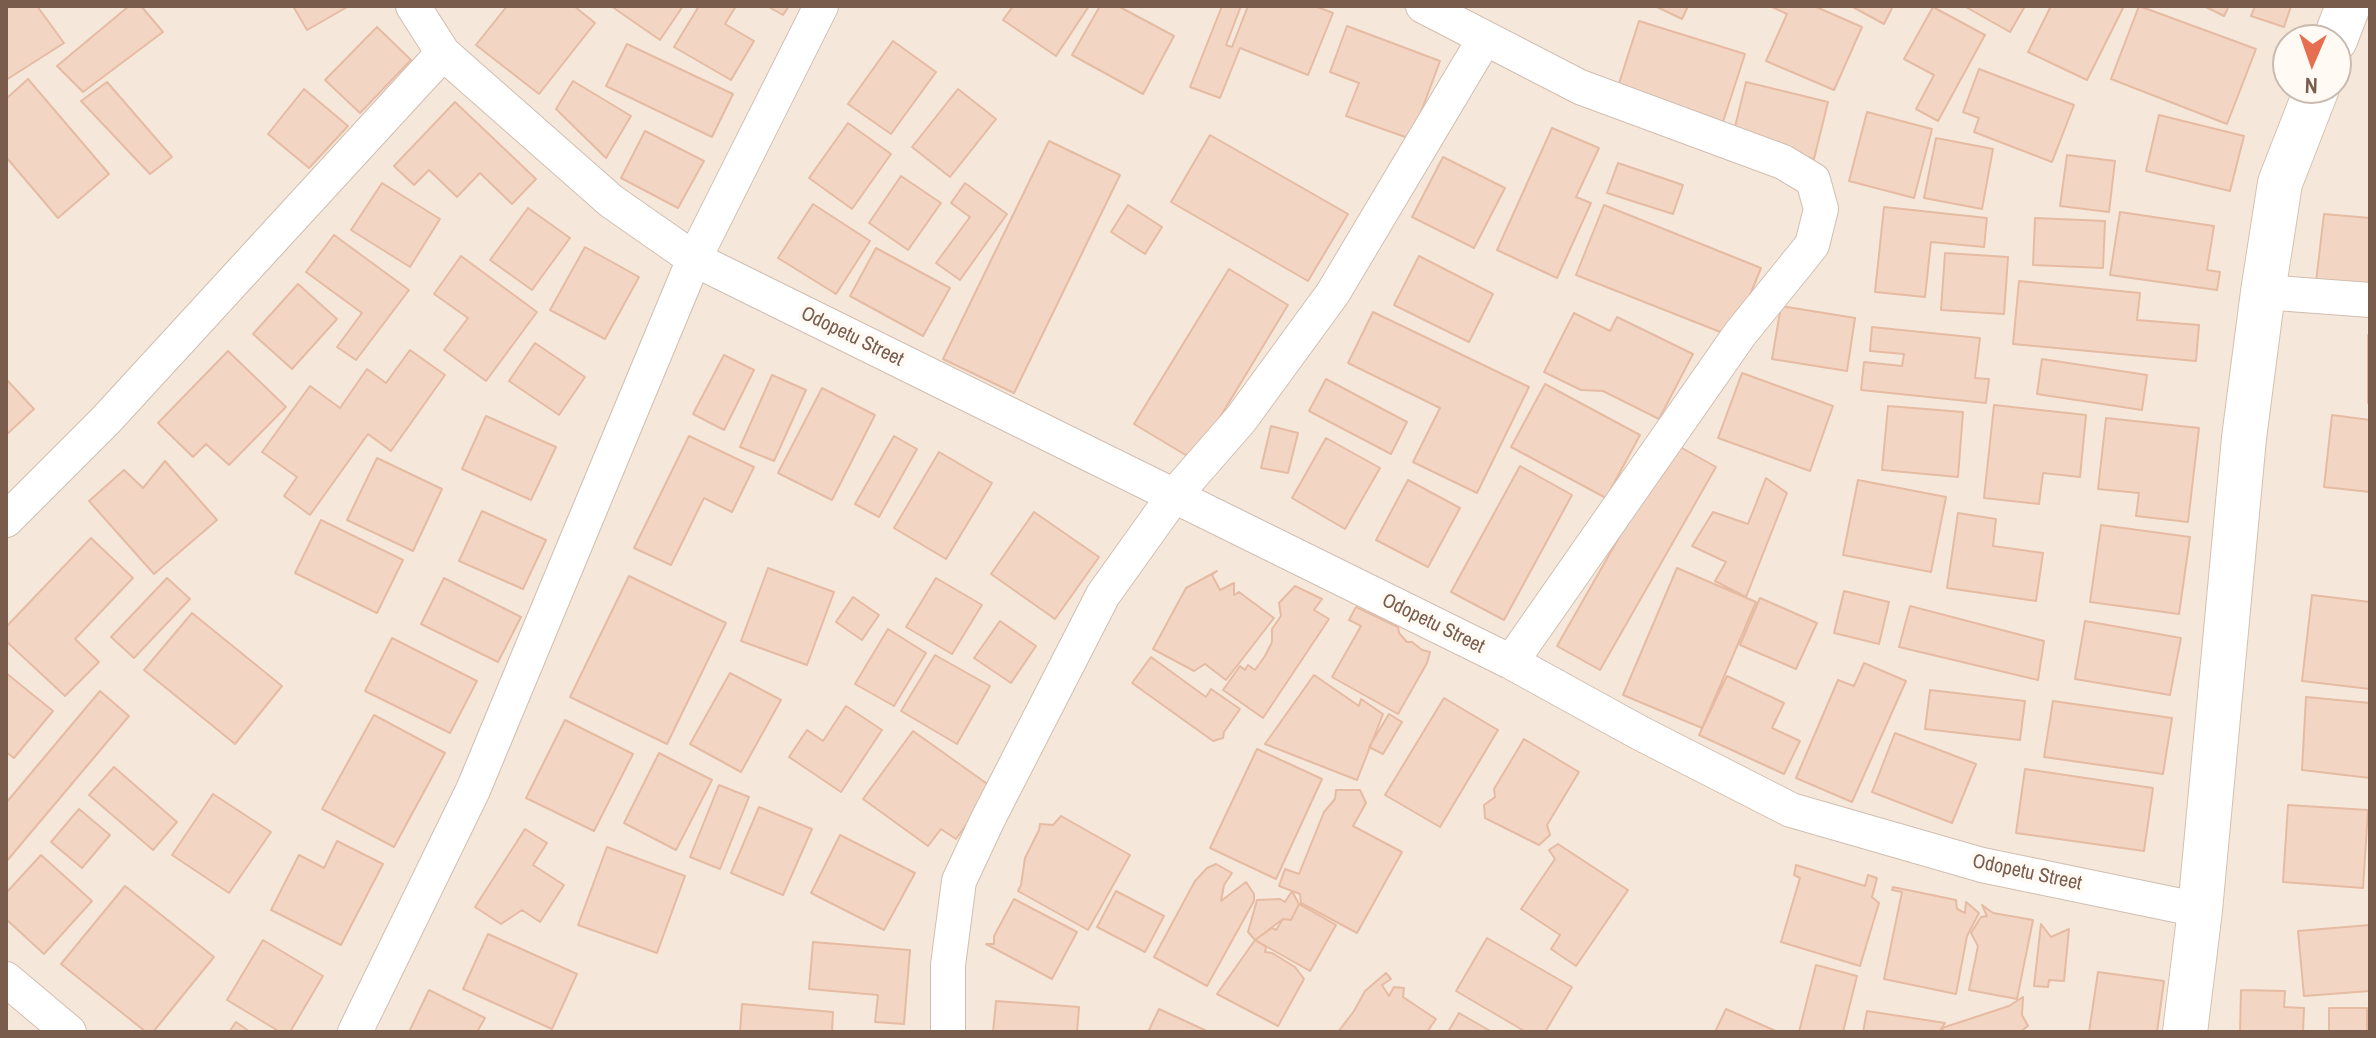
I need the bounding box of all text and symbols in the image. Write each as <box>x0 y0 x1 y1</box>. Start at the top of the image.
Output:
north arrow <box>2272 24 2352 104</box>
text: N <box>2304 71 2318 101</box>
street label: Odopetu Street <box>797 302 907 372</box>
street label: Odopetu Street <box>1378 589 1488 659</box>
street label: Odopetu Street <box>1970 850 2084 896</box>

